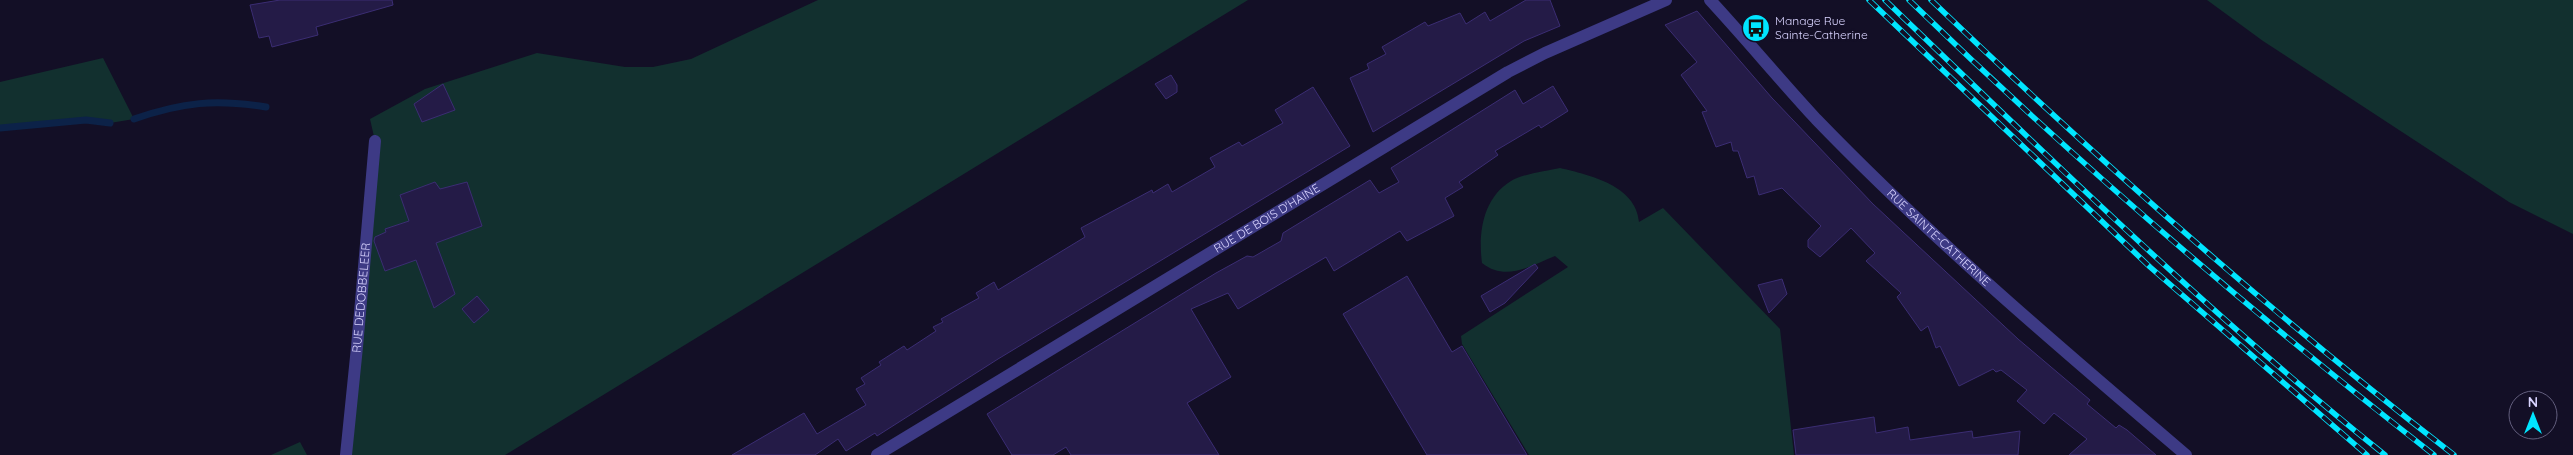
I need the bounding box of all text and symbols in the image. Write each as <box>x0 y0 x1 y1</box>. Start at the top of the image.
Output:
bus stop icon: Manage Rue Sainte-Catherine <box>1741 13 1771 43</box>
place label: Manage Rue Sainte-Catherine <box>1775 13 1868 42</box>
street label: RUE DE BOIS D'HAINE <box>1211 180 1322 256</box>
street label: RUE SAINTE-CATHERINE <box>1884 186 1994 289</box>
street label: RUE DEDOBBELEER <box>348 242 373 353</box>
north arrow <box>2508 390 2558 440</box>
text: N <box>2528 393 2538 411</box>

